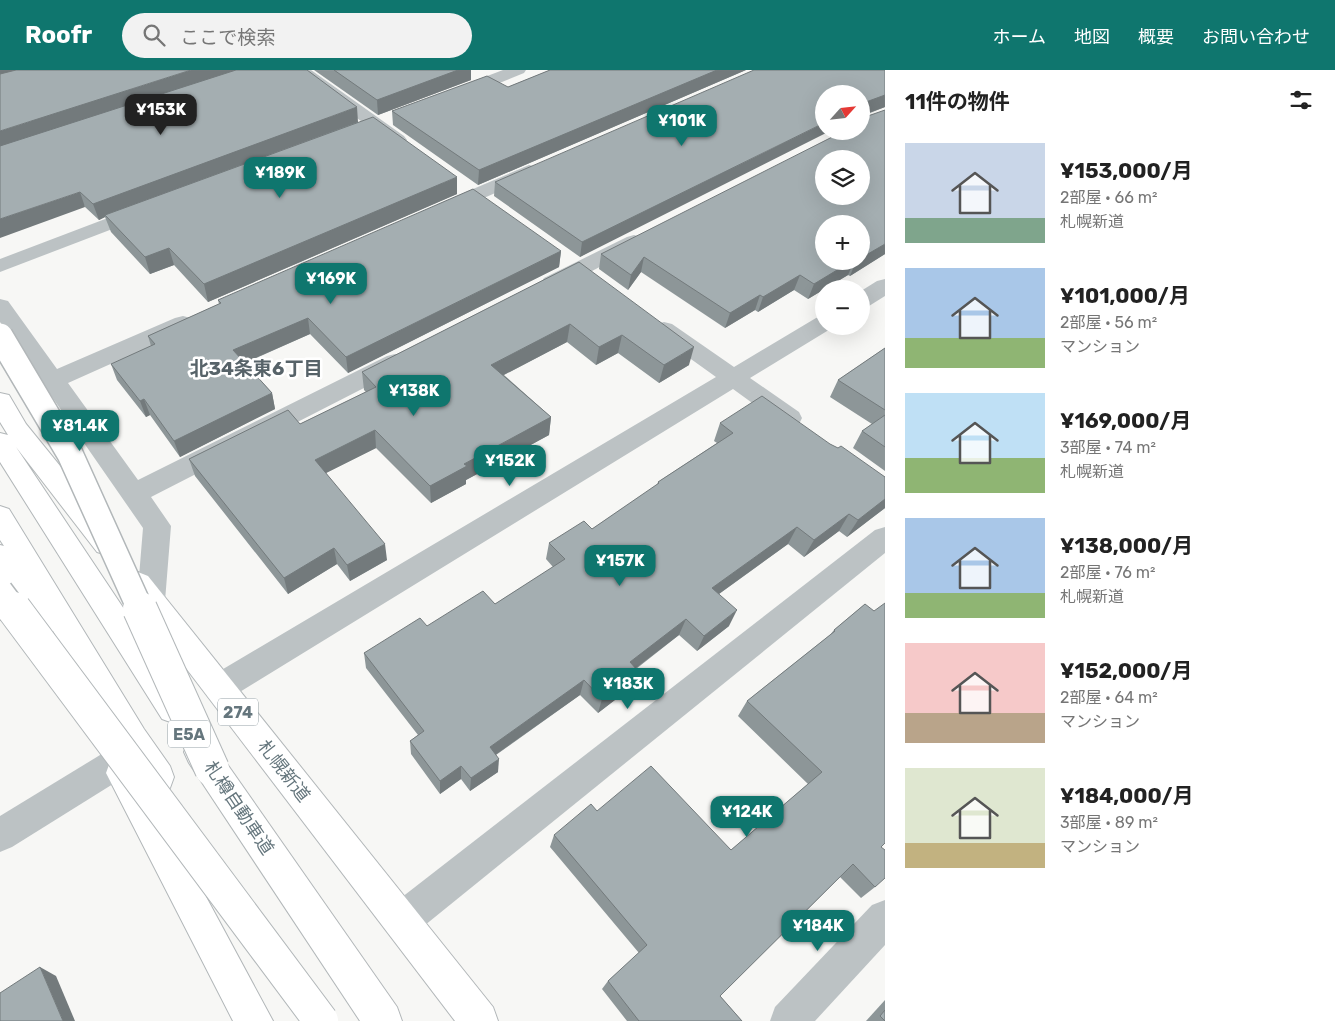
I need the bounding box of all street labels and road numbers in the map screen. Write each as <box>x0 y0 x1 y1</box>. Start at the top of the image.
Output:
road number: 274 <box>218 698 258 726</box>
road number: E5A <box>168 721 210 748</box>
street label: 札幌新道 <box>253 736 315 806</box>
street label: 札樽自動車道 <box>200 757 278 859</box>

